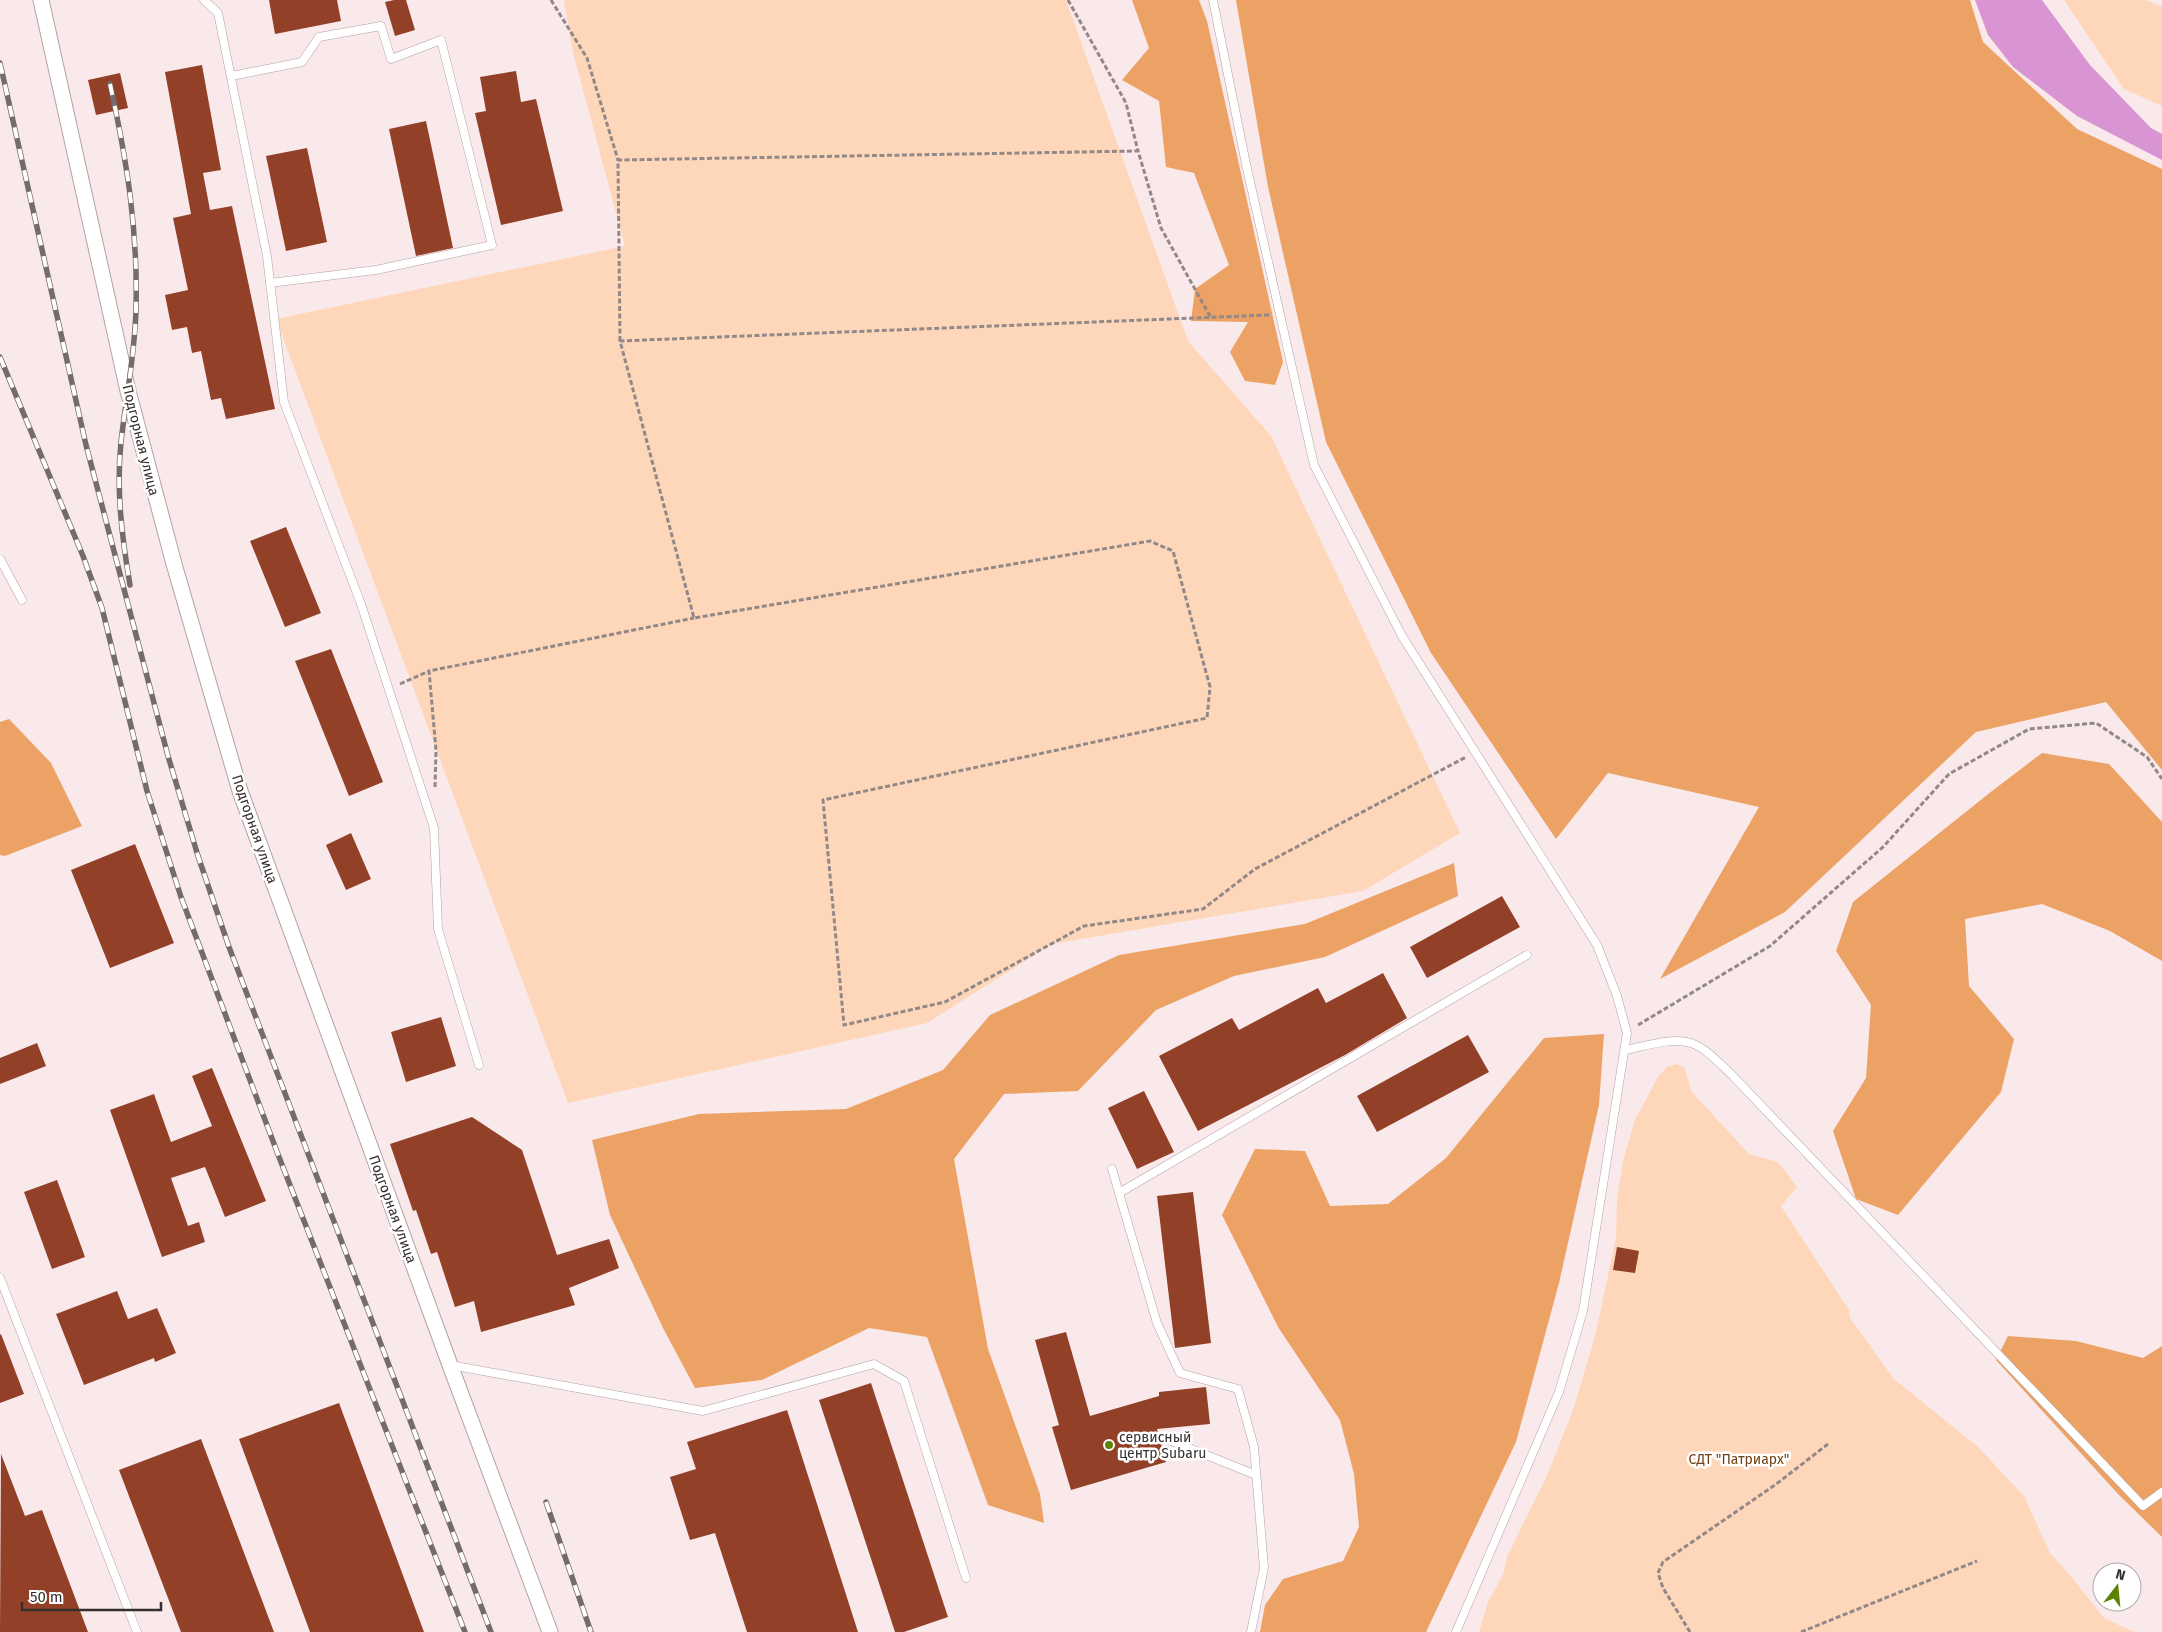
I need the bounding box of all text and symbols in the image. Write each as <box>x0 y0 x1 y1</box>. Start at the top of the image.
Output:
street label: Подгорная улица <box>119 383 163 497</box>
street label: Подгорная улица <box>228 773 281 886</box>
street label: Подгорная улица <box>365 1153 420 1266</box>
place label: сервисный центр Subaru <box>1119 1429 1206 1462</box>
marker: сервисный центр Subaru <box>1103 1439 1115 1451</box>
park label: СДТ "Патриарх" <box>1689 1451 1789 1468</box>
north arrow <box>2092 1562 2142 1612</box>
text: N <box>2114 1566 2127 1584</box>
scale bar <box>22 1580 161 1612</box>
text: 50 m <box>30 1588 63 1606</box>

